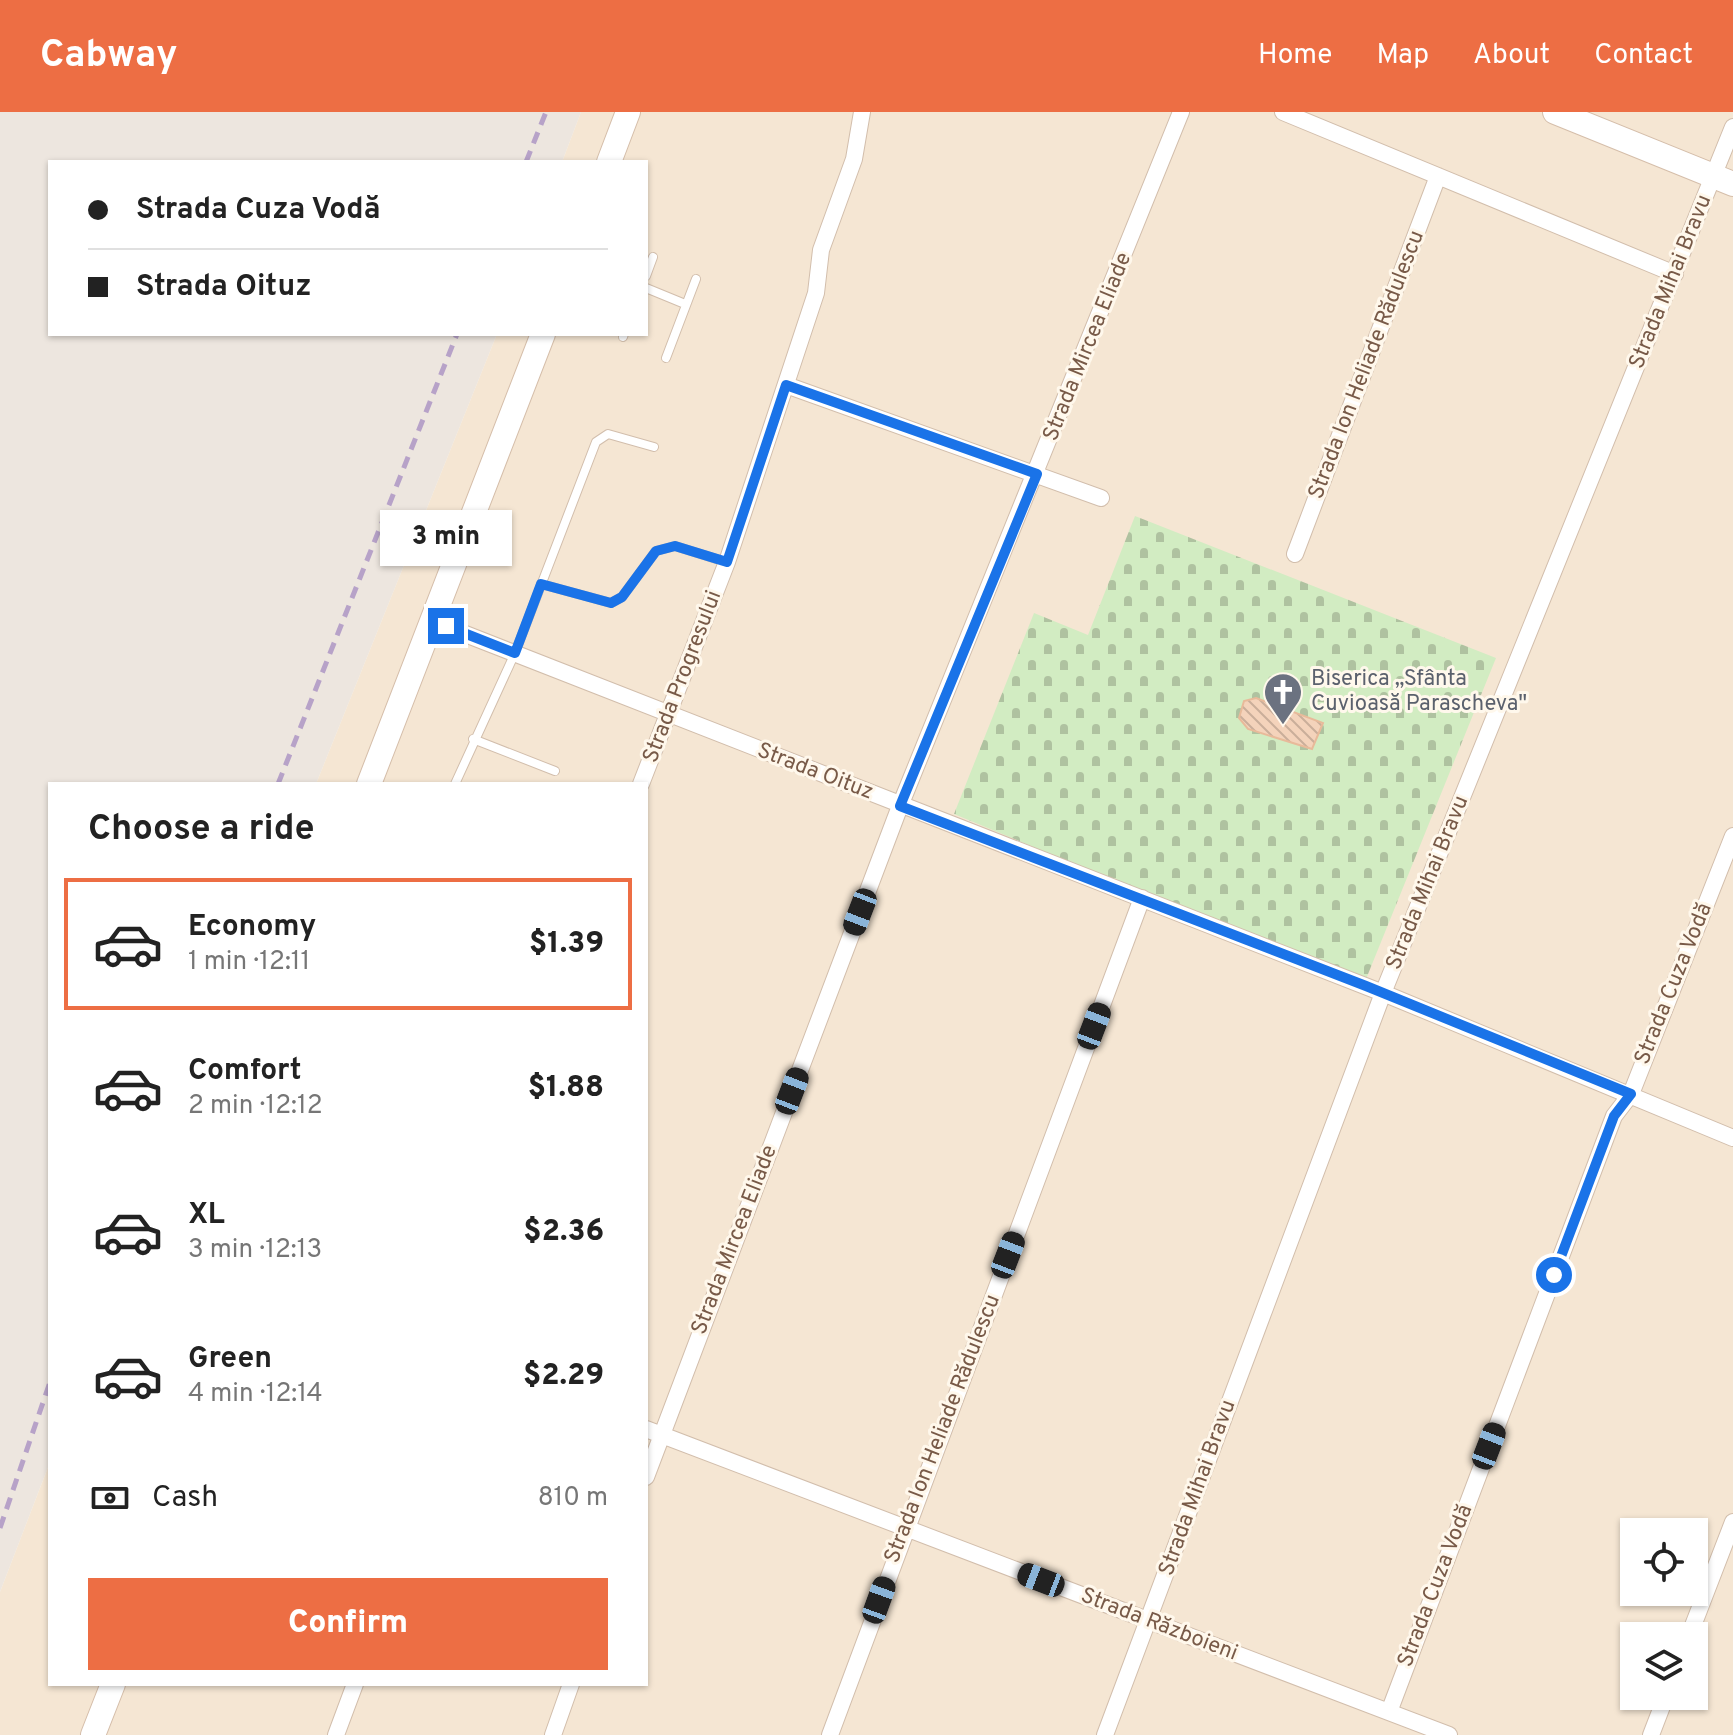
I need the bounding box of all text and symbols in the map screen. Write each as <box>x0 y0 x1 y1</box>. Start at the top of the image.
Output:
text: Cabway <box>40 32 178 81</box>
text: Home <box>1258 38 1332 74</box>
text: Map <box>1376 38 1429 74</box>
text: About <box>1473 38 1550 74</box>
text: Contact <box>1594 38 1693 74</box>
street label: Strada Mihai Bravu <box>1624 191 1718 373</box>
text: Strada Cuza Vodă <box>136 192 380 229</box>
street label: Strada Ion Heliade Rădulescu <box>1303 227 1431 503</box>
street label: Strada Mircea Eliade <box>1038 249 1138 445</box>
text: Strada Oituz <box>136 269 312 306</box>
callout: 3 min <box>380 510 512 566</box>
text: 3 min <box>412 521 480 554</box>
street label: Strada Progresului <box>638 587 728 767</box>
route end <box>428 608 464 644</box>
place label: Biserica „Sfânta Cuvioasă Parascheva" <box>1311 666 1527 718</box>
church icon: Biserica „Sfânta Cuvioasă Parascheva" <box>1262 671 1304 726</box>
street label: Strada Oituz <box>753 737 877 807</box>
street label: Strada Mihai Bravu <box>1381 792 1475 974</box>
text: Choose a ride <box>88 807 314 853</box>
car <box>840 885 880 939</box>
street label: Strada Cuza Vodă <box>1629 899 1719 1069</box>
icon: car <box>92 908 164 980</box>
text: Economy <box>188 909 316 946</box>
text: $1.39 <box>529 926 604 963</box>
text: 1 min · 12:11 <box>188 946 310 979</box>
car <box>1074 999 1114 1053</box>
icon: car <box>92 1052 164 1124</box>
text: Comfort <box>188 1053 301 1090</box>
car <box>772 1064 812 1118</box>
text: $1.88 <box>528 1070 604 1107</box>
text: 2 min · 12:12 <box>188 1090 323 1123</box>
street label: Strada Mircea Eliade <box>686 1141 784 1339</box>
icon: car <box>92 1196 164 1268</box>
text: XL <box>188 1197 225 1234</box>
text: $2.36 <box>523 1214 604 1251</box>
car <box>988 1228 1028 1282</box>
text: 3 min · 12:13 <box>188 1234 322 1267</box>
route start <box>1536 1257 1572 1293</box>
street label: Strada Ion Heliade Rădulescu <box>879 1291 1007 1567</box>
icon: car <box>92 1340 164 1412</box>
text: Green <box>188 1341 272 1378</box>
text: $2.29 <box>523 1358 604 1395</box>
text: 4 min · 12:14 <box>188 1378 323 1411</box>
street label: Strada Mihai Bravu <box>1154 1396 1242 1580</box>
car <box>1469 1419 1509 1473</box>
icon: cash <box>88 1476 132 1520</box>
text: Cash <box>152 1480 218 1517</box>
text: 810 m <box>538 1482 608 1515</box>
street label: Strada Cuza Vodă <box>1393 1501 1479 1671</box>
map controls <box>1620 1518 1708 1710</box>
button: locate <box>1620 1518 1708 1606</box>
car <box>1014 1560 1068 1600</box>
car <box>860 1573 898 1627</box>
button: Confirm <box>88 1578 608 1670</box>
street label: Strada Războieni <box>1077 1583 1241 1667</box>
button: layers <box>1620 1622 1708 1710</box>

